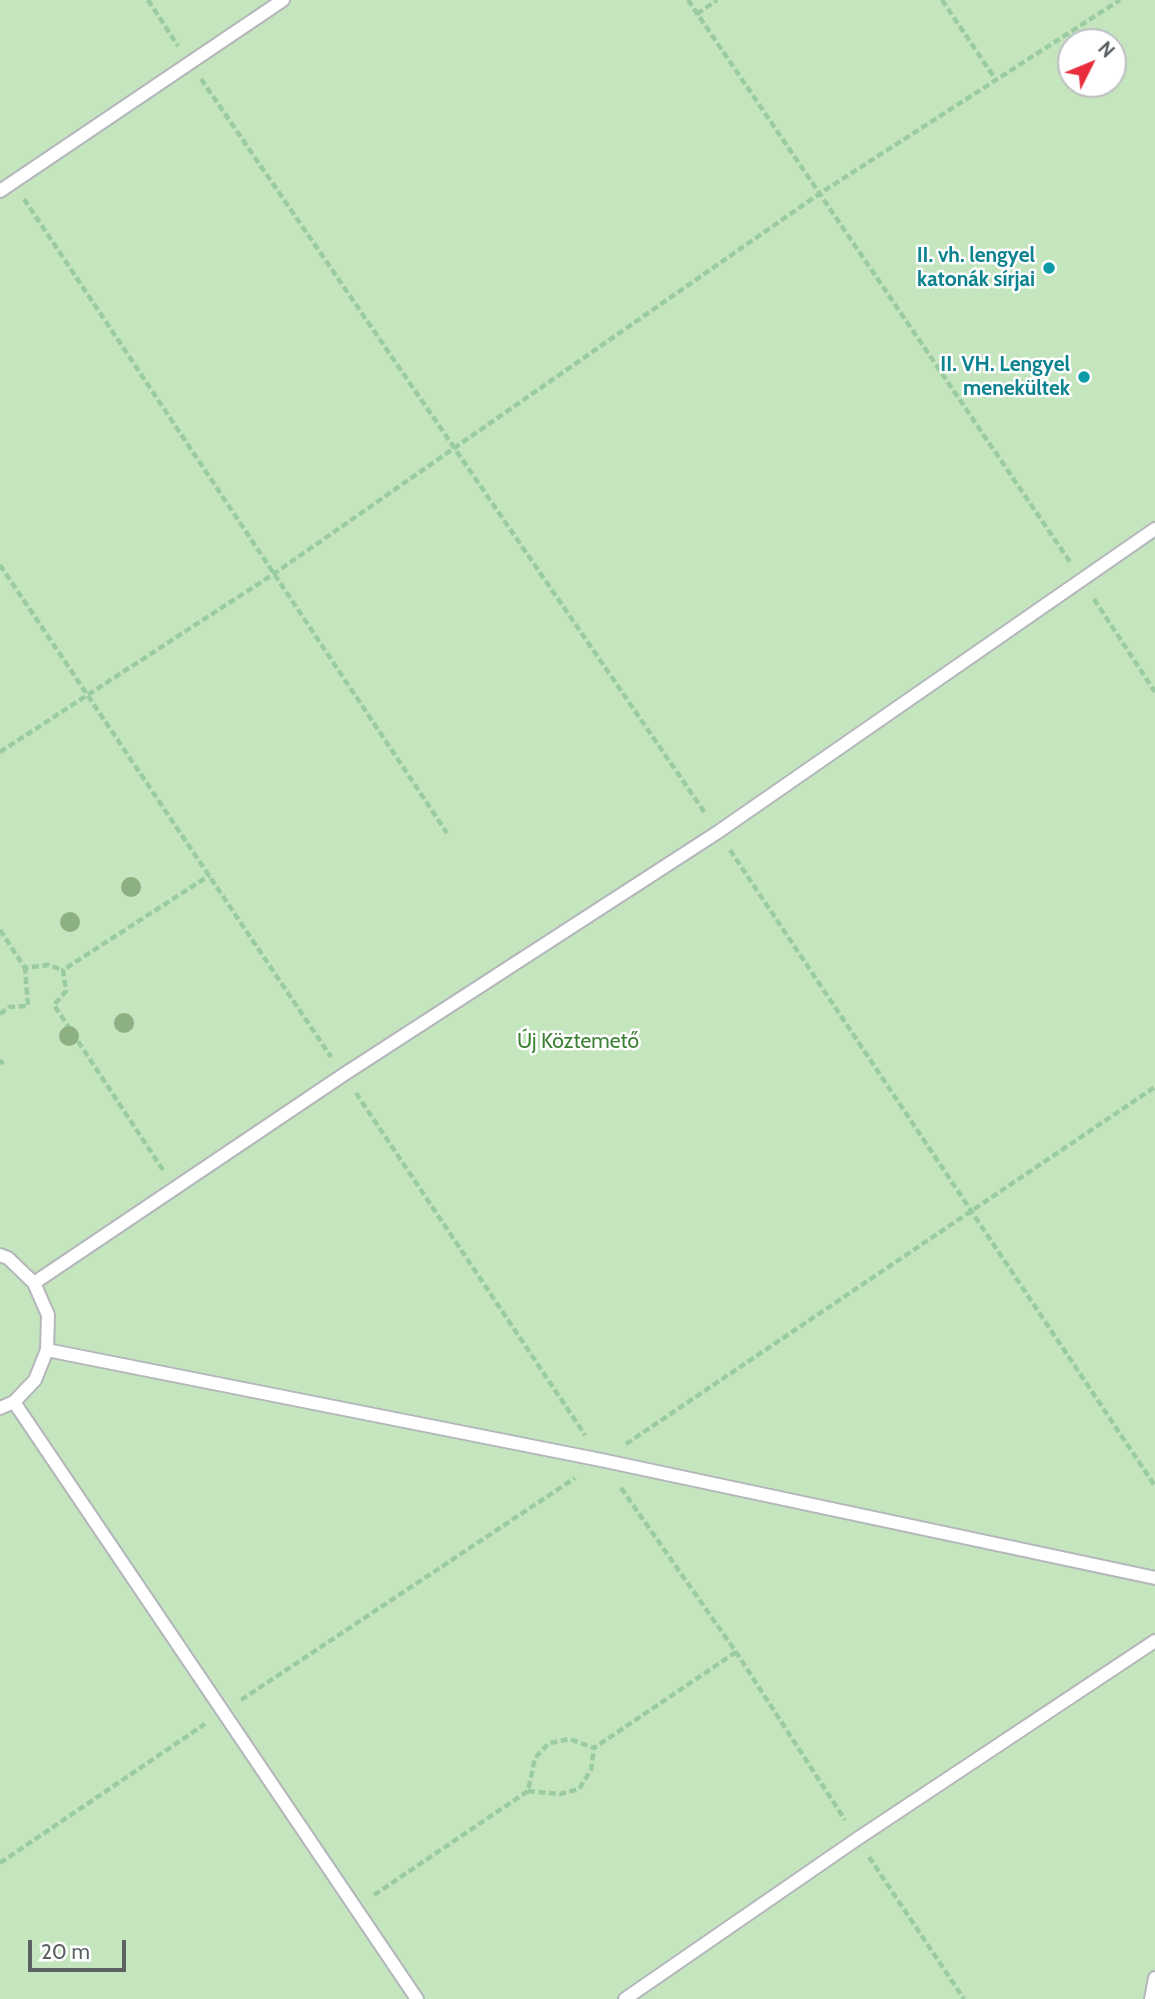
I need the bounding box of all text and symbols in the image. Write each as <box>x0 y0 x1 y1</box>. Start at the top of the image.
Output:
north arrow <box>1057 28 1127 98</box>
text: N <box>1093 37 1119 62</box>
place label: II. vh. lengyel katonák sírjai <box>917 243 1035 293</box>
marker: II. vh. lengyel katonák sírjai <box>1041 260 1057 276</box>
place label: II. VH. Lengyel menekültek <box>940 352 1070 402</box>
marker: II. VH. Lengyel menekültek <box>1076 369 1092 385</box>
park label: Új Köztemető <box>517 1029 639 1055</box>
scale bar <box>32 1926 130 1970</box>
text: 20 m <box>41 1939 90 1964</box>

